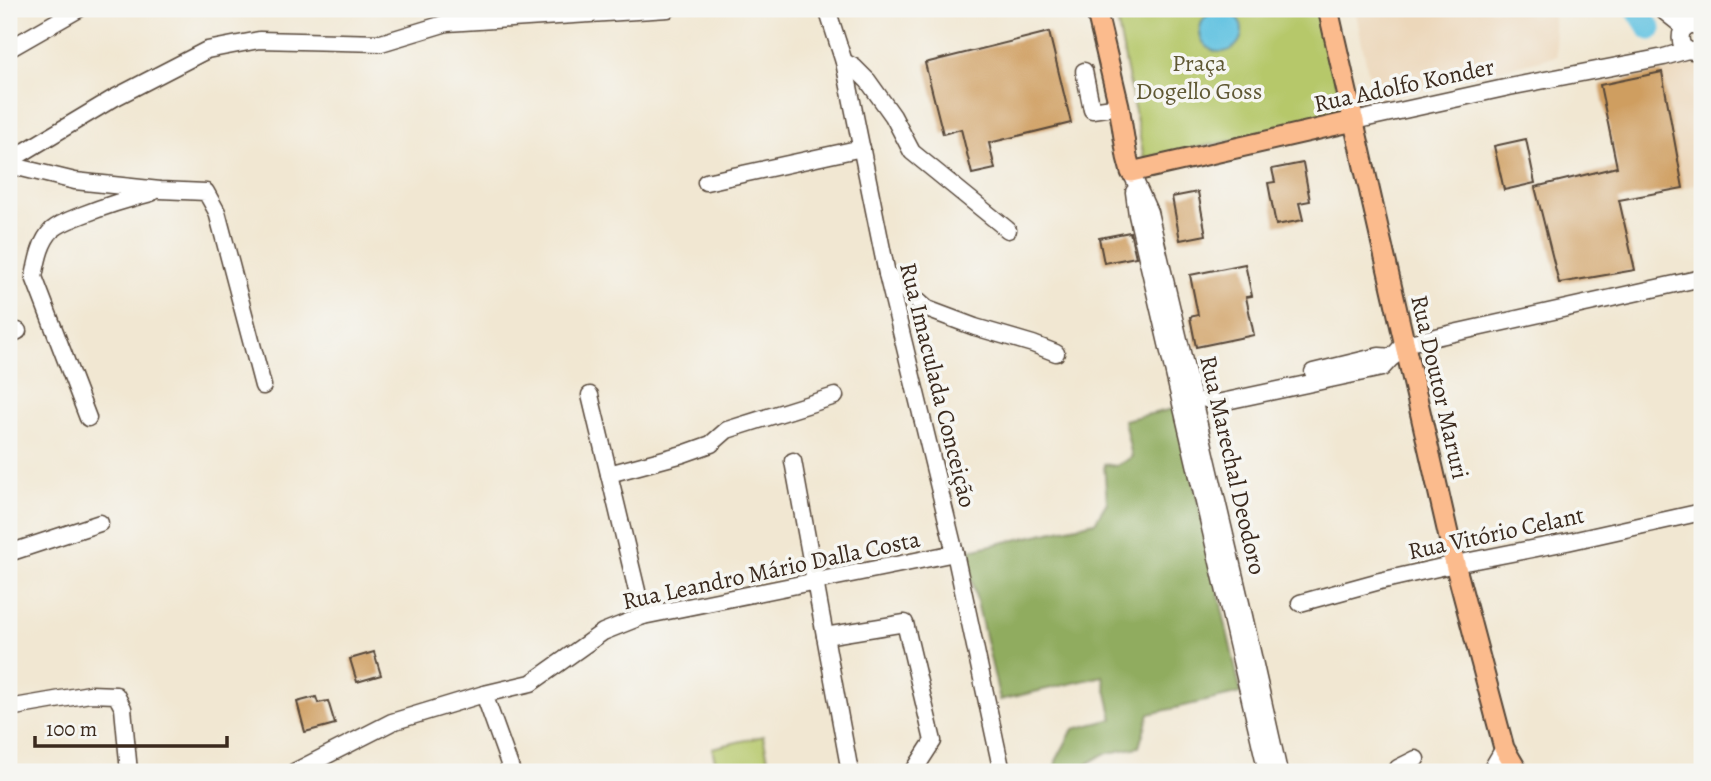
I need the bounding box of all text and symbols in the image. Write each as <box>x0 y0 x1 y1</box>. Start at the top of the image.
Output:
park label: Praça Dogello Goss <box>1136 47 1262 107</box>
street label: Rua Adolfo Konder <box>1311 50 1497 120</box>
street label: Rua Imaculada Conceição <box>892 259 984 511</box>
street label: Rua Doutor Maruri <box>1403 292 1477 482</box>
street label: Rua Marechal Deodoro <box>1192 352 1274 578</box>
street label: Rua Vitório Celant <box>1405 499 1587 567</box>
street label: Rua Leandro Mário Dalla Costa <box>619 523 924 617</box>
scale bar <box>35 704 228 748</box>
text: 100 m <box>46 715 97 743</box>

